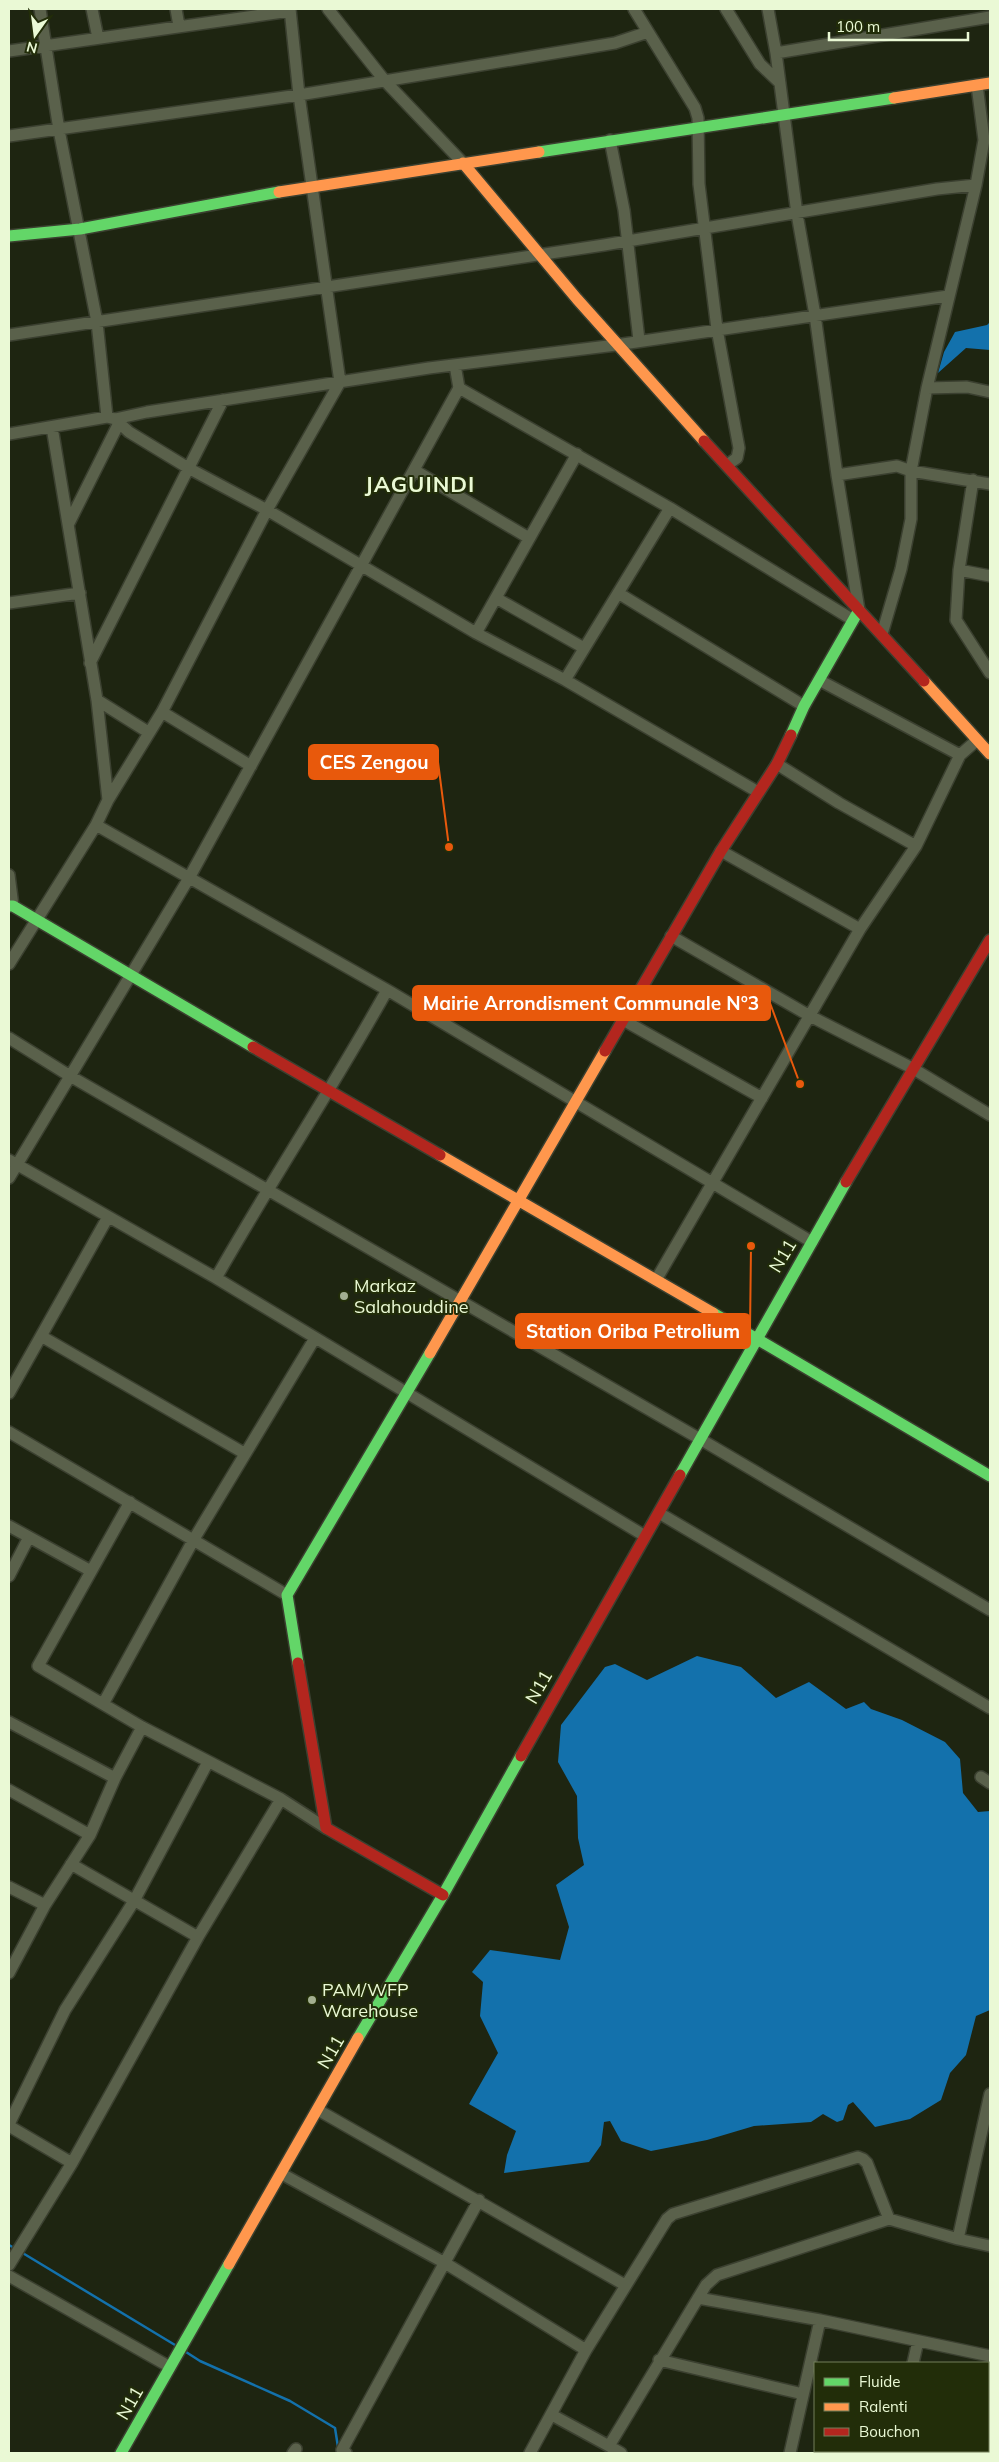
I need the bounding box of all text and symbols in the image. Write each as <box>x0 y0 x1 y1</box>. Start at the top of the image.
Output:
north arrow <box>10 10 60 60</box>
scale bar <box>829 10 968 42</box>
text: 100 m <box>836 17 880 36</box>
text: N <box>25 38 39 58</box>
district label: JAGUINDI <box>365 470 475 498</box>
callout: CES Zengou <box>309 745 438 779</box>
text: CES Zengou <box>319 750 429 774</box>
callout: Mairie Arrondisment Communale N°3 <box>413 986 770 1020</box>
text: Mairie Arrondisment Communale N°3 <box>423 991 759 1015</box>
street label: N11 <box>764 1235 801 1277</box>
place label: Markaz Salahouddine <box>354 1274 469 1318</box>
marker: Markaz Salahouddine <box>338 1290 350 1302</box>
callout: Station Oriba Petrolium <box>516 1314 750 1348</box>
text: Station Oriba Petrolium <box>526 1319 740 1343</box>
street label: N11 <box>520 1666 557 1708</box>
place label: PAM/WFP Warehouse <box>322 1978 418 2022</box>
marker: PAM/WFP Warehouse <box>306 1994 318 2006</box>
street label: N11 <box>312 2031 349 2073</box>
legend <box>814 2362 989 2452</box>
text: Fluide <box>859 2372 900 2391</box>
street label: N11 <box>111 2382 148 2424</box>
text: Ralenti <box>859 2397 908 2416</box>
text: Bouchon <box>859 2422 920 2441</box>

